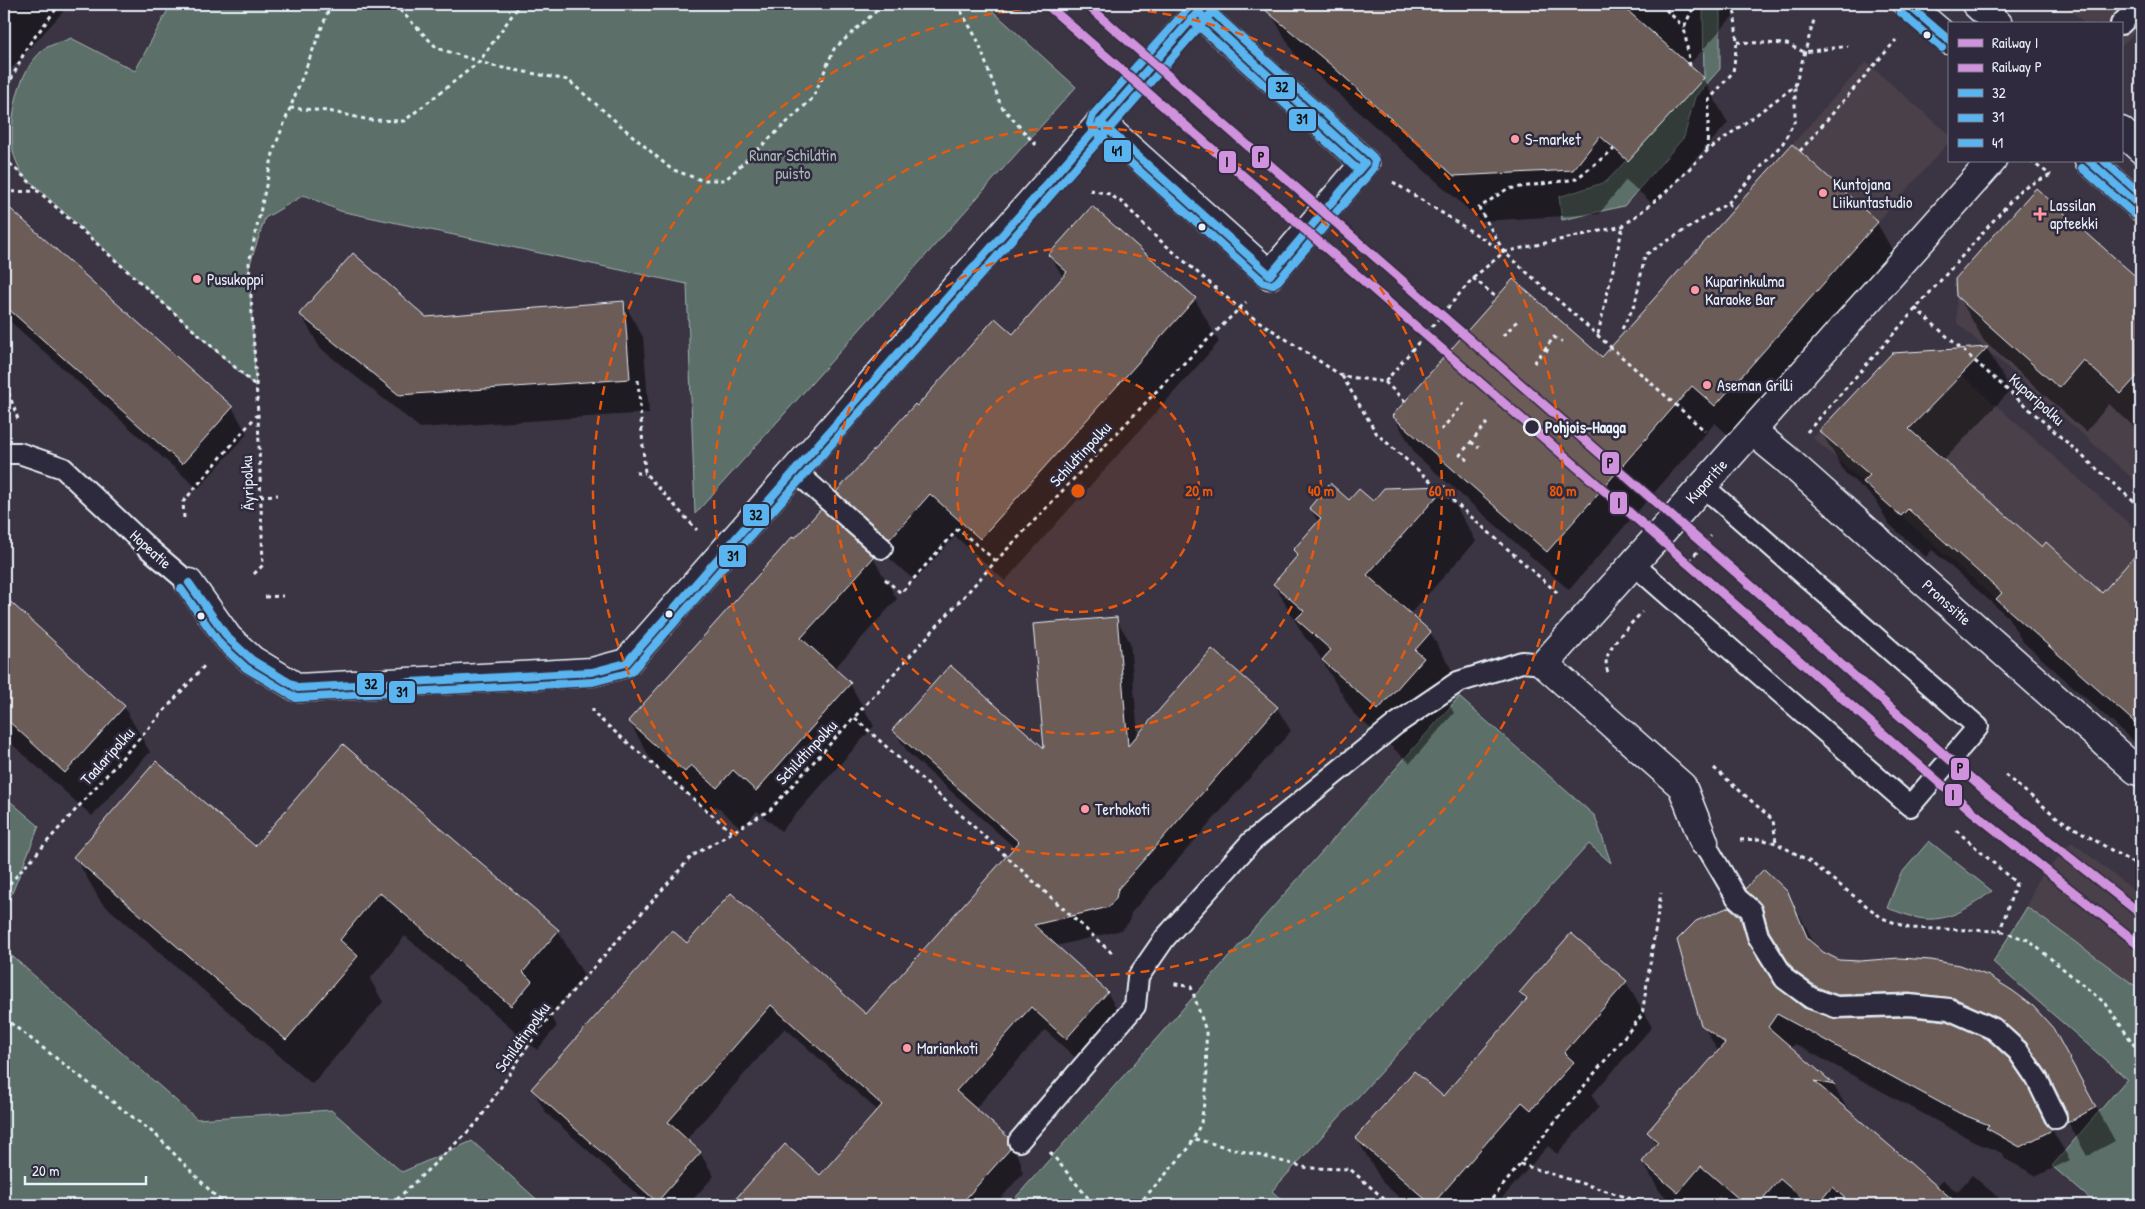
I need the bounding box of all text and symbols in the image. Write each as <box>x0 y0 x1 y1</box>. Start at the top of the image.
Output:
legend <box>1948 22 2122 162</box>
unlabelled marker <box>1922 30 1932 40</box>
text: Railway I <box>1992 32 2038 53</box>
text: Railway P <box>1992 56 2042 77</box>
line badge: 32 <box>1267 76 1296 100</box>
text: 32 <box>1276 77 1289 96</box>
text: 32 <box>1992 82 2006 103</box>
text: 31 <box>1992 106 2004 127</box>
line badge: 31 <box>1288 108 1317 132</box>
text: 31 <box>1296 109 1308 128</box>
place label: S-market <box>1525 128 1581 150</box>
text: 41 <box>1992 132 2003 153</box>
marker: S-market <box>1509 133 1521 145</box>
line badge: 41 <box>1103 139 1132 163</box>
text: 41 <box>1112 141 1122 160</box>
park label: Runar Schildtin puisto <box>749 144 837 184</box>
line badge: P <box>1251 145 1270 169</box>
text: P <box>1258 147 1265 166</box>
line badge: I <box>1218 150 1237 174</box>
text: I <box>1225 152 1229 171</box>
place label: Kuntojana Liikuntastudio <box>1833 173 1913 213</box>
marker: Kuntojana Liikuntastudio <box>1817 187 1829 199</box>
place label: Lassilan apteekki <box>2050 194 2098 234</box>
marker: Lassilan apteekki <box>2034 208 2046 220</box>
unlabelled marker <box>1197 222 1207 232</box>
place label: Pusukoppi <box>207 268 264 290</box>
place label: Kuparinkulma Karaoke Bar <box>1705 270 1784 310</box>
marker: Pusukoppi <box>191 273 203 285</box>
marker: Kuparinkulma Karaoke Bar <box>1689 284 1701 296</box>
street label: Kuparipolku <box>2004 368 2070 430</box>
place label: Aseman Grilli <box>1717 374 1793 396</box>
marker: Aseman Grilli <box>1701 379 1713 391</box>
street label: Schildtinpolku <box>1044 416 1116 491</box>
place label: Pohjois-Haaga <box>1545 416 1626 439</box>
marker: Pohjois-Haaga <box>1523 418 1541 436</box>
line badge: P <box>1601 451 1620 475</box>
text: P <box>1607 453 1614 472</box>
street label: Kuparitie <box>1680 453 1732 508</box>
street label: Äyripolku <box>235 455 259 511</box>
text: 20 m <box>1185 480 1213 501</box>
text: 40 m <box>1308 480 1334 501</box>
text: 60 m <box>1429 480 1455 501</box>
text: 80 m <box>1550 480 1576 501</box>
centre of rings <box>1069 482 1087 500</box>
line badge: I <box>1609 491 1628 515</box>
text: I <box>1617 493 1621 512</box>
line badge: 32 <box>742 503 770 527</box>
text: 32 <box>750 505 763 524</box>
street label: Hopeatie <box>125 524 177 574</box>
line badge: 31 <box>718 544 747 568</box>
text: 31 <box>727 546 739 565</box>
street label: Pronssitie <box>1918 574 1977 630</box>
unlabelled marker <box>664 609 674 619</box>
unlabelled marker <box>196 611 206 621</box>
line badge: 32 <box>356 672 385 696</box>
text: 32 <box>365 674 378 693</box>
line badge: 31 <box>388 680 416 704</box>
text: 31 <box>396 682 408 701</box>
street label: Schildtinpolku <box>770 714 842 789</box>
street label: Taalaripolku <box>75 722 139 790</box>
line badge: P <box>1950 757 1970 781</box>
text: P <box>1957 758 1964 777</box>
line badge: I <box>1944 783 1963 807</box>
text: I <box>1951 785 1955 804</box>
place label: Terhokoti <box>1095 798 1150 820</box>
marker: Terhokoti <box>1079 803 1091 815</box>
street label: Schildtinpolku <box>489 997 555 1076</box>
place label: Mariankoti <box>917 1037 978 1059</box>
marker: Mariankoti <box>901 1042 913 1054</box>
scale bar <box>25 1154 146 1186</box>
text: 20 m <box>32 1160 59 1181</box>

